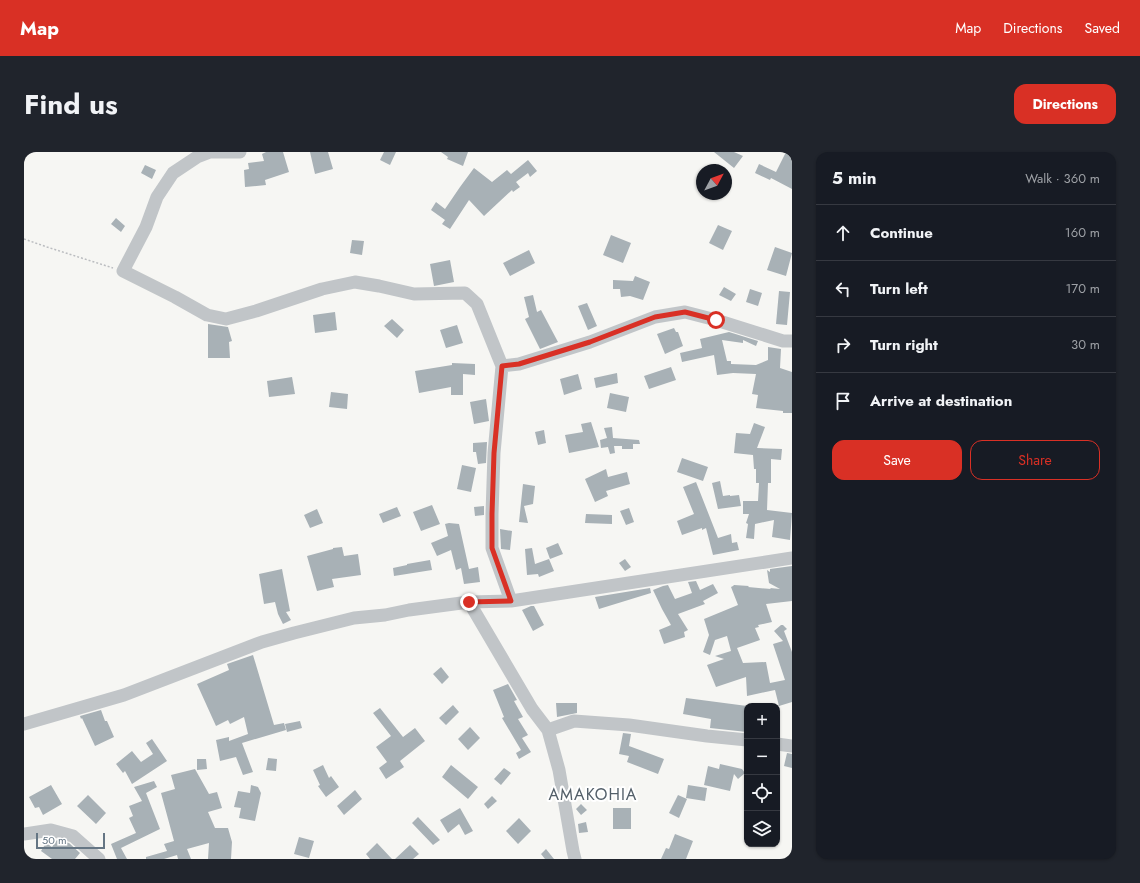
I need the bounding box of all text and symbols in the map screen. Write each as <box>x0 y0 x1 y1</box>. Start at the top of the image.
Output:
text: Map <box>20 15 59 42</box>
text: Map <box>955 18 981 38</box>
text: Directions <box>1003 18 1063 38</box>
text: Saved <box>1085 18 1120 38</box>
text: Find us <box>24 84 118 125</box>
button: Directions <box>1014 84 1116 124</box>
north arrow <box>696 164 732 200</box>
text: 5 min <box>832 166 876 190</box>
text: Walk · 360 m <box>1025 169 1100 188</box>
icon: ahead <box>832 222 854 244</box>
text: Continue <box>870 222 933 244</box>
text: 160 m <box>1065 223 1100 242</box>
icon: left <box>832 278 854 300</box>
text: Turn left <box>870 278 928 300</box>
text: 170 m <box>1065 279 1100 298</box>
route start <box>707 311 725 329</box>
icon: right <box>832 334 854 356</box>
text: Turn right <box>870 334 938 356</box>
text: 30 m <box>1071 335 1100 354</box>
icon: arrive <box>832 390 854 412</box>
text: Arrive at destination <box>870 390 1012 412</box>
button: Save <box>832 440 962 480</box>
button: Share <box>970 440 1100 480</box>
route end <box>460 593 478 611</box>
map controls <box>744 703 780 847</box>
button: + <box>744 703 780 739</box>
button: − <box>744 739 780 775</box>
button: locate <box>744 775 780 811</box>
district label: AMAKOHIA <box>549 783 637 806</box>
button: layers <box>744 811 780 847</box>
scale bar <box>36 831 105 850</box>
text: 50 m <box>42 832 67 848</box>

